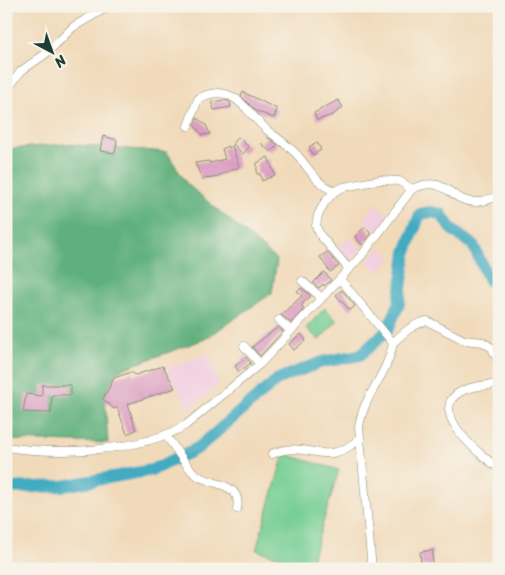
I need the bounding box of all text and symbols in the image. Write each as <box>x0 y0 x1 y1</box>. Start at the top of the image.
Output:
north arrow <box>28 28 78 78</box>
text: N <box>48 48 73 74</box>

